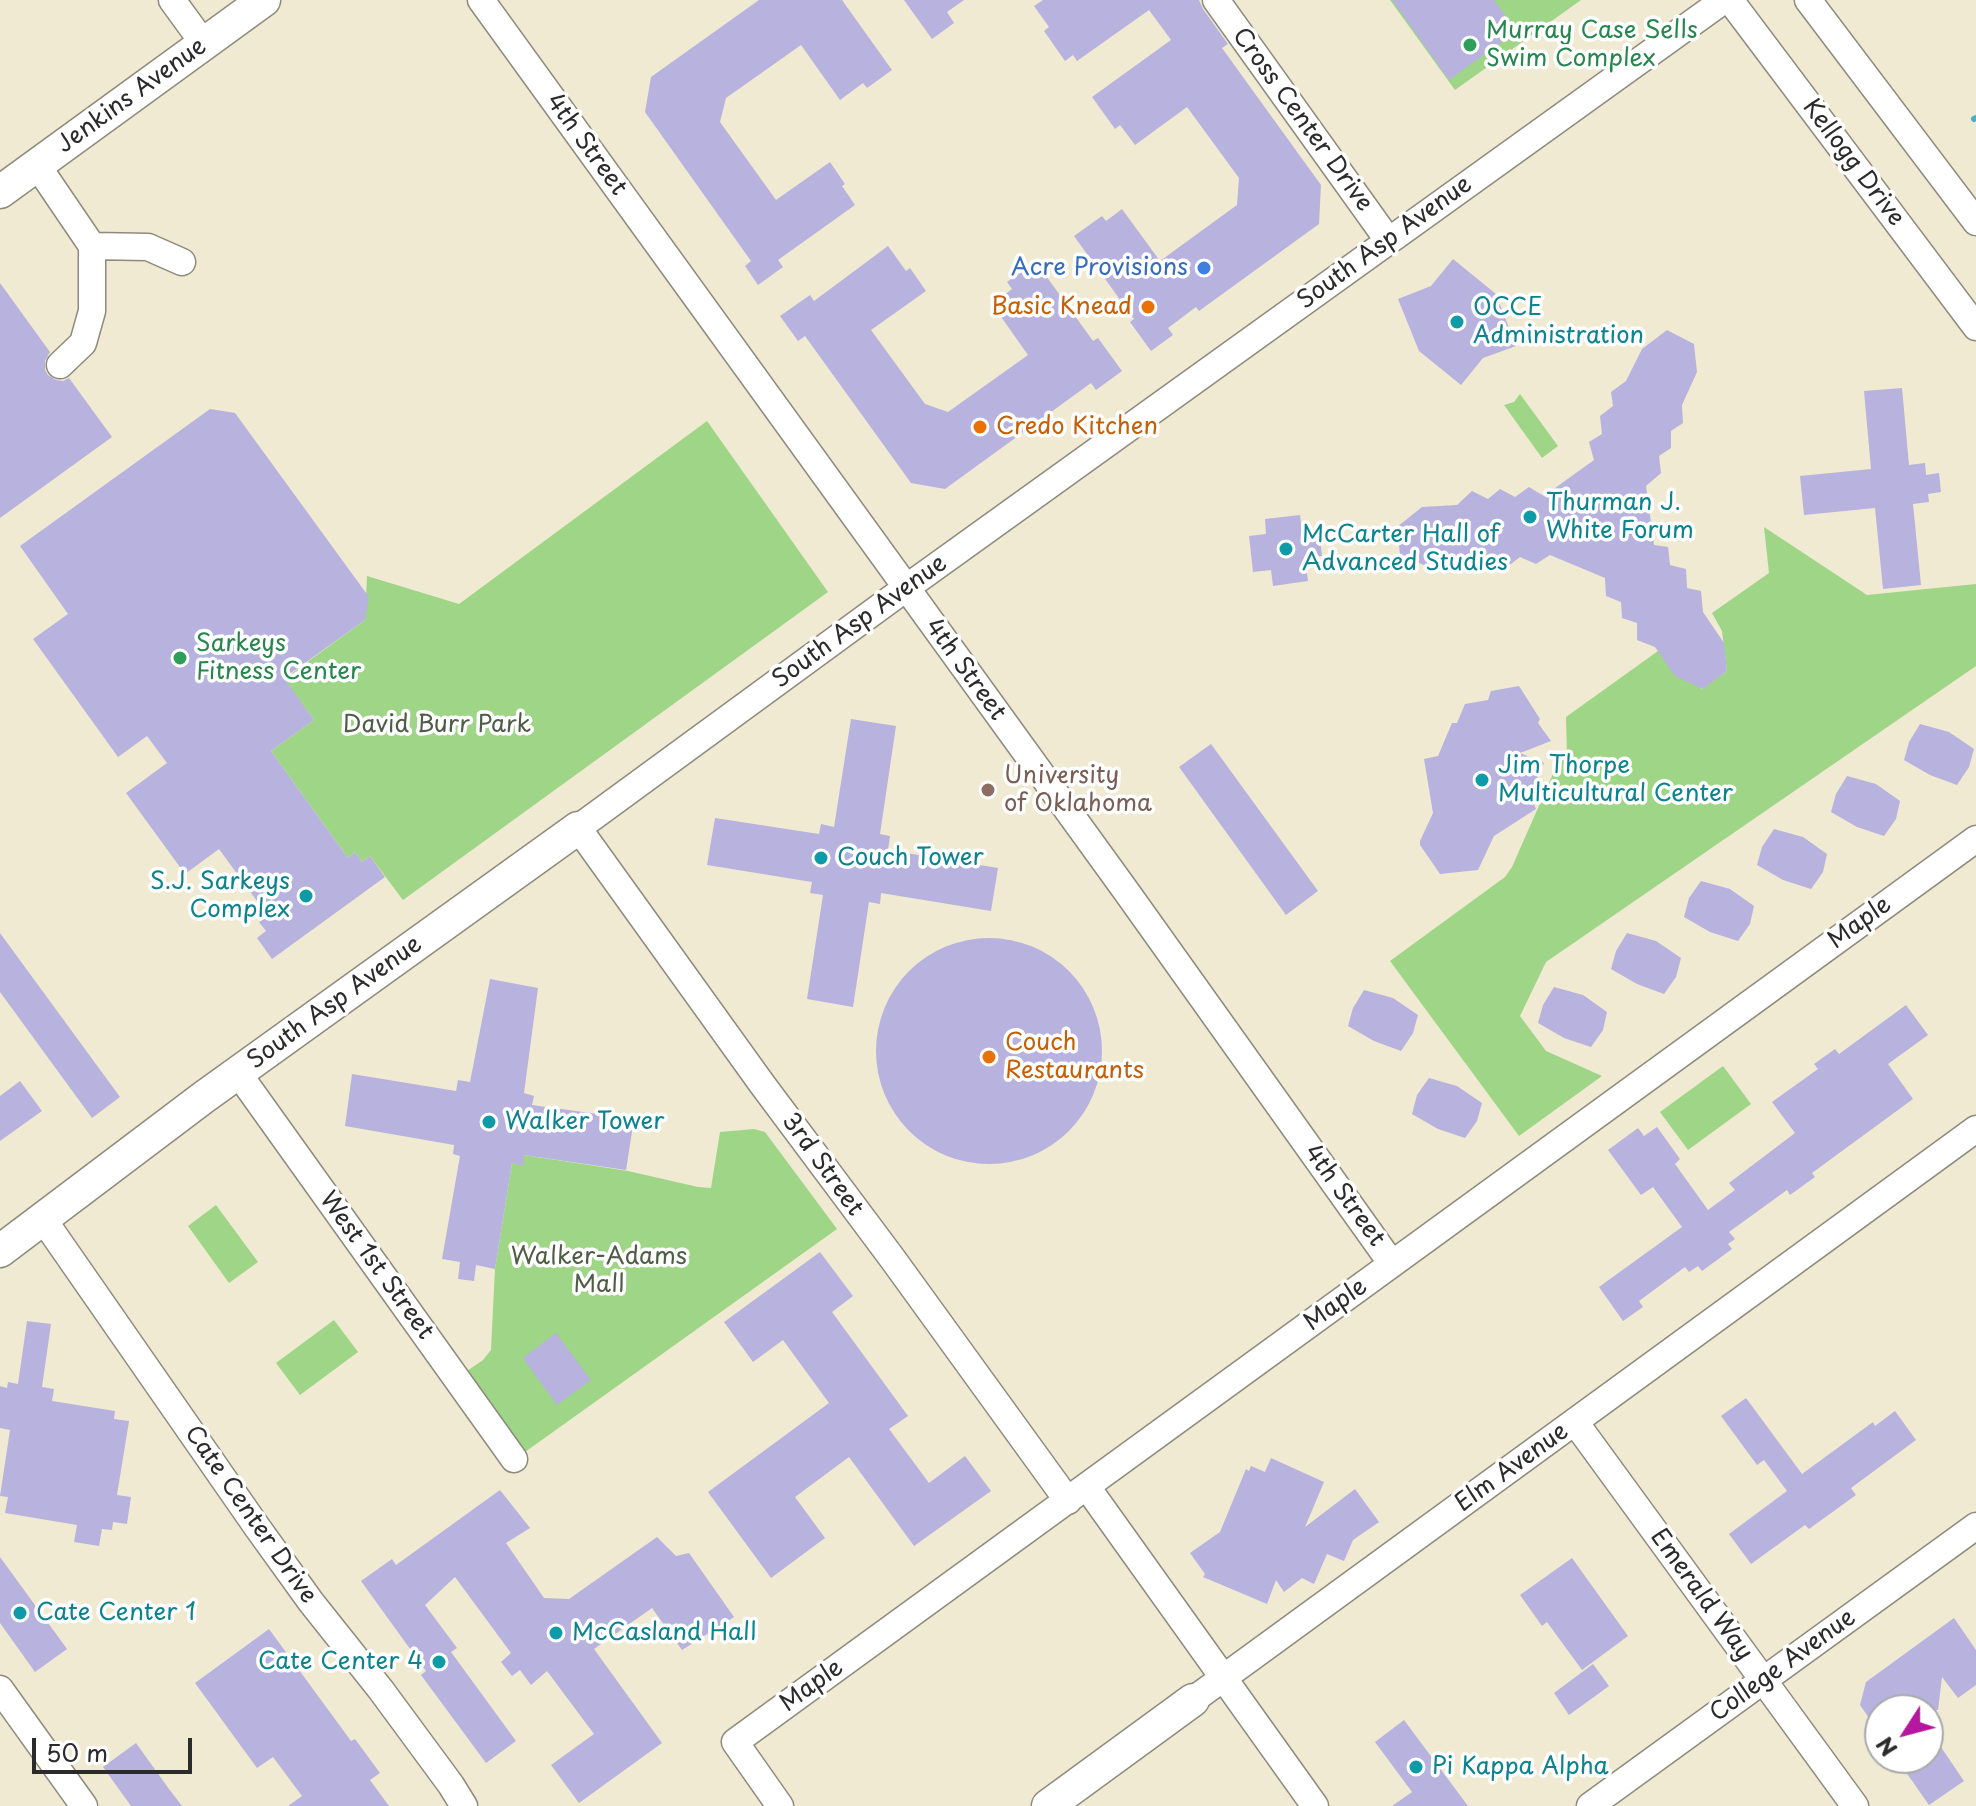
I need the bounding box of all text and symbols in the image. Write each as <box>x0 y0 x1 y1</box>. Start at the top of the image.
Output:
place label: Murray Case Sells Swim Complex <box>1486 17 1698 73</box>
street label: Cross Center Drive <box>1226 23 1378 217</box>
street label: Jenkins Avenue <box>52 32 212 160</box>
marker: Murray Case Sells Swim Complex <box>1461 36 1479 54</box>
street label: 4th Street <box>539 88 633 202</box>
street label: Kellogg Drive <box>1796 94 1910 232</box>
street label: South Asp Avenue <box>1292 170 1478 316</box>
place label: Acre Provisions <box>1011 254 1188 282</box>
marker: Acre Provisions <box>1195 259 1213 277</box>
place label: Basic Knead <box>991 293 1132 321</box>
place label: OCCE Administration <box>1473 294 1644 350</box>
marker: Basic Knead <box>1139 298 1157 316</box>
marker: OCCE Administration <box>1448 313 1466 331</box>
place label: Credo Kitchen <box>996 413 1158 441</box>
marker: Credo Kitchen <box>971 418 989 436</box>
place label: Thurman J. White Forum <box>1546 489 1694 545</box>
marker: Thurman J. White Forum <box>1521 508 1539 526</box>
place label: McCarter Hall of Advanced Studies <box>1302 521 1508 577</box>
marker: McCarter Hall of Advanced Studies <box>1277 540 1295 558</box>
street label: South Asp Avenue <box>767 549 953 695</box>
street label: 4th Street <box>918 613 1012 727</box>
place label: Sarkeys Fitness Center <box>196 630 361 686</box>
marker: Sarkeys Fitness Center <box>171 649 189 667</box>
park label: David Burr Park <box>343 711 531 739</box>
place label: Jim Thorpe Multicultural Center <box>1498 752 1733 808</box>
place label: University of Oklahoma <box>1004 762 1152 818</box>
marker: Jim Thorpe Multicultural Center <box>1473 771 1491 789</box>
marker: University of Oklahoma <box>979 781 997 799</box>
place label: Couch Tower <box>837 844 984 872</box>
marker: Couch Tower <box>812 849 830 867</box>
place label: S.J. Sarkeys Complex <box>150 868 290 924</box>
marker: S.J. Sarkeys Complex <box>297 887 315 905</box>
street label: Maple <box>1823 890 1897 956</box>
street label: South Asp Avenue <box>242 930 428 1076</box>
place label: Couch Restaurants <box>1005 1029 1144 1085</box>
marker: Couch Restaurants <box>980 1048 998 1066</box>
place label: Walker Tower <box>505 1108 664 1136</box>
street label: 3rd Street <box>775 1108 869 1222</box>
marker: Walker Tower <box>480 1113 498 1131</box>
street label: 4th Street <box>1297 1139 1391 1253</box>
street label: West 1st Street <box>313 1187 439 1345</box>
park label: Walker-Adams Mall <box>511 1243 687 1299</box>
street label: Maple <box>1299 1272 1373 1338</box>
street label: Elm Avenue <box>1450 1417 1574 1519</box>
street label: Cate Center Drive <box>178 1420 322 1610</box>
street label: Emerald Way <box>1644 1524 1758 1666</box>
place label: Cate Center 1 <box>36 1599 196 1627</box>
marker: Cate Center 1 <box>11 1604 29 1622</box>
street label: College Avenue <box>1705 1604 1861 1728</box>
place label: McCasland Hall <box>572 1619 756 1647</box>
marker: McCasland Hall <box>547 1624 565 1642</box>
place label: Cate Center 4 <box>258 1648 423 1676</box>
marker: Cate Center 4 <box>430 1653 448 1671</box>
street label: Maple <box>775 1653 849 1719</box>
north arrow <box>1864 1694 1944 1774</box>
scale bar <box>36 1722 196 1772</box>
text: N <box>1867 1730 1904 1764</box>
text: 50 m <box>46 1734 108 1770</box>
place label: Pi Kappa Alpha <box>1432 1753 1609 1781</box>
marker: Pi Kappa Alpha <box>1407 1758 1425 1776</box>

